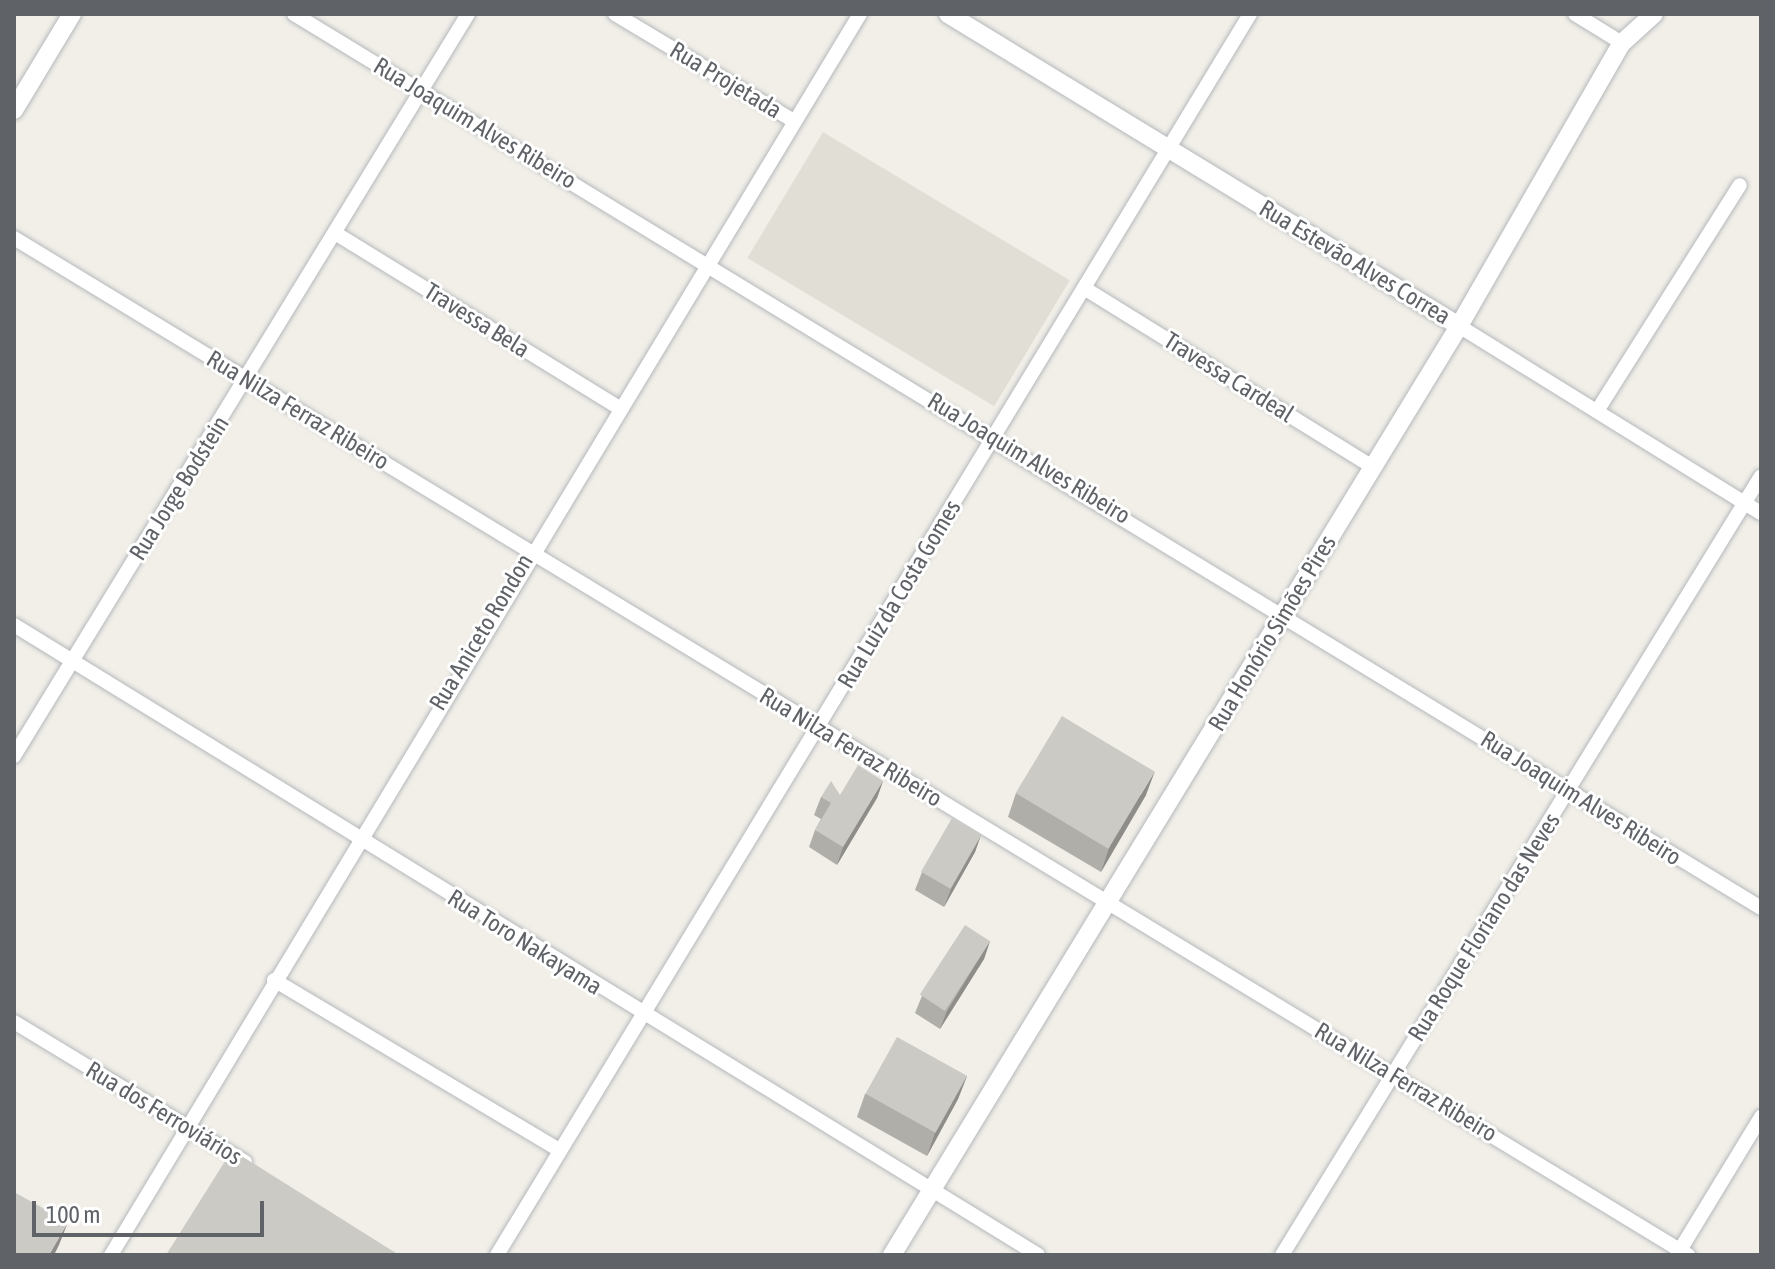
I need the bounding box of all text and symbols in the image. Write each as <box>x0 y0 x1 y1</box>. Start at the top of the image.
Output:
street label: Rua Projetada <box>665 35 787 125</box>
street label: Rua Joaquim Alves Ribeiro <box>369 51 581 195</box>
street label: Rua Estevão Alves Correa <box>1254 194 1456 330</box>
street label: Travessa Bela <box>419 276 535 364</box>
street label: Travessa Cardeal <box>1159 326 1299 428</box>
street label: Rua Nilza Ferraz Ribeiro <box>202 344 394 476</box>
street label: Rua Joaquim Alves Ribeiro <box>923 386 1135 530</box>
street label: Rua Jorge Bodstein <box>123 411 235 565</box>
street label: Rua Luiz da Costa Gomes <box>831 495 967 693</box>
street label: Rua Honório Simões Pires <box>1202 530 1342 736</box>
street label: Rua Aniceto Rondon <box>423 549 539 715</box>
street label: Rua Nilza Ferraz Ribeiro <box>755 681 947 813</box>
street label: Rua Joaquim Alves Ribeiro <box>1475 725 1687 871</box>
street label: Rua Roque Floriano das Neves <box>1402 808 1566 1046</box>
street label: Rua Toro Nakayama <box>443 883 607 1001</box>
street label: Rua Nilza Ferraz Ribeiro <box>1310 1016 1502 1148</box>
street label: Rua dos Ferroviários <box>81 1055 247 1171</box>
scale bar <box>36 1185 268 1235</box>
text: 100 m <box>46 1201 100 1228</box>

